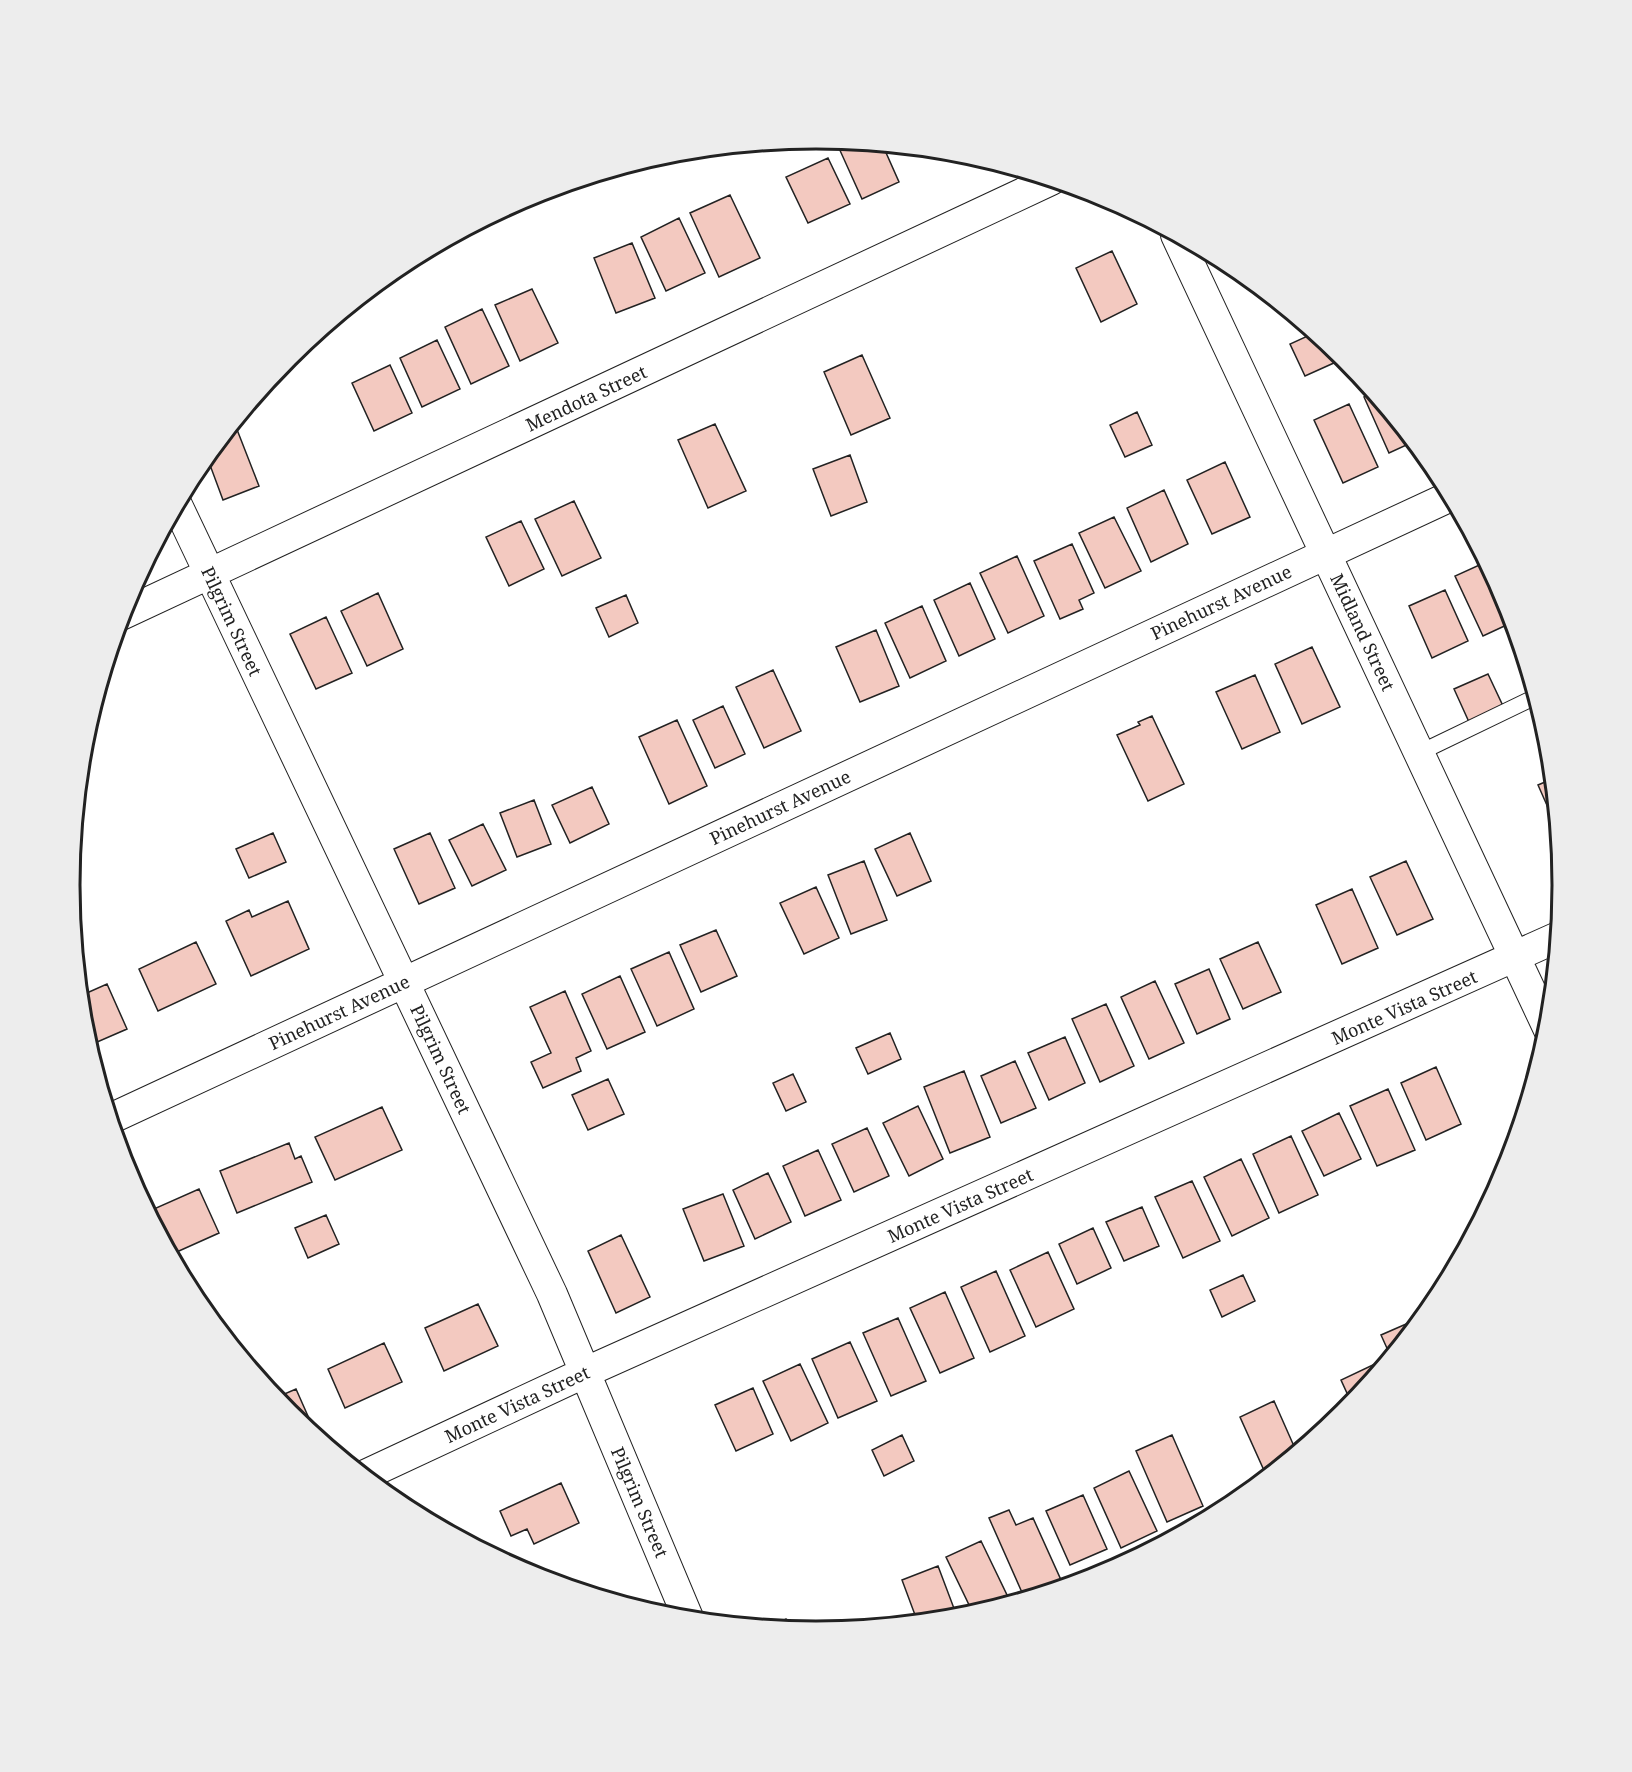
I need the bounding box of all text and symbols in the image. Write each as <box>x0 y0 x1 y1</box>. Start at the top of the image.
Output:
street label: Mendota Street <box>522 359 650 437</box>
street label: Pinehurst Avenue <box>1147 559 1295 645</box>
street label: Pilgrim Street <box>196 562 268 680</box>
street label: Midland Street <box>1325 569 1401 695</box>
street label: Pinehurst Avenue <box>706 764 854 850</box>
street label: Monte Vista Street <box>1327 964 1481 1050</box>
street label: Pinehurst Avenue <box>265 969 413 1055</box>
street label: Pilgrim Street <box>405 1000 477 1118</box>
street label: Monte Vista Street <box>883 1162 1037 1248</box>
street label: Monte Vista Street <box>441 1360 593 1448</box>
street label: Pilgrim Street <box>606 1443 674 1561</box>

